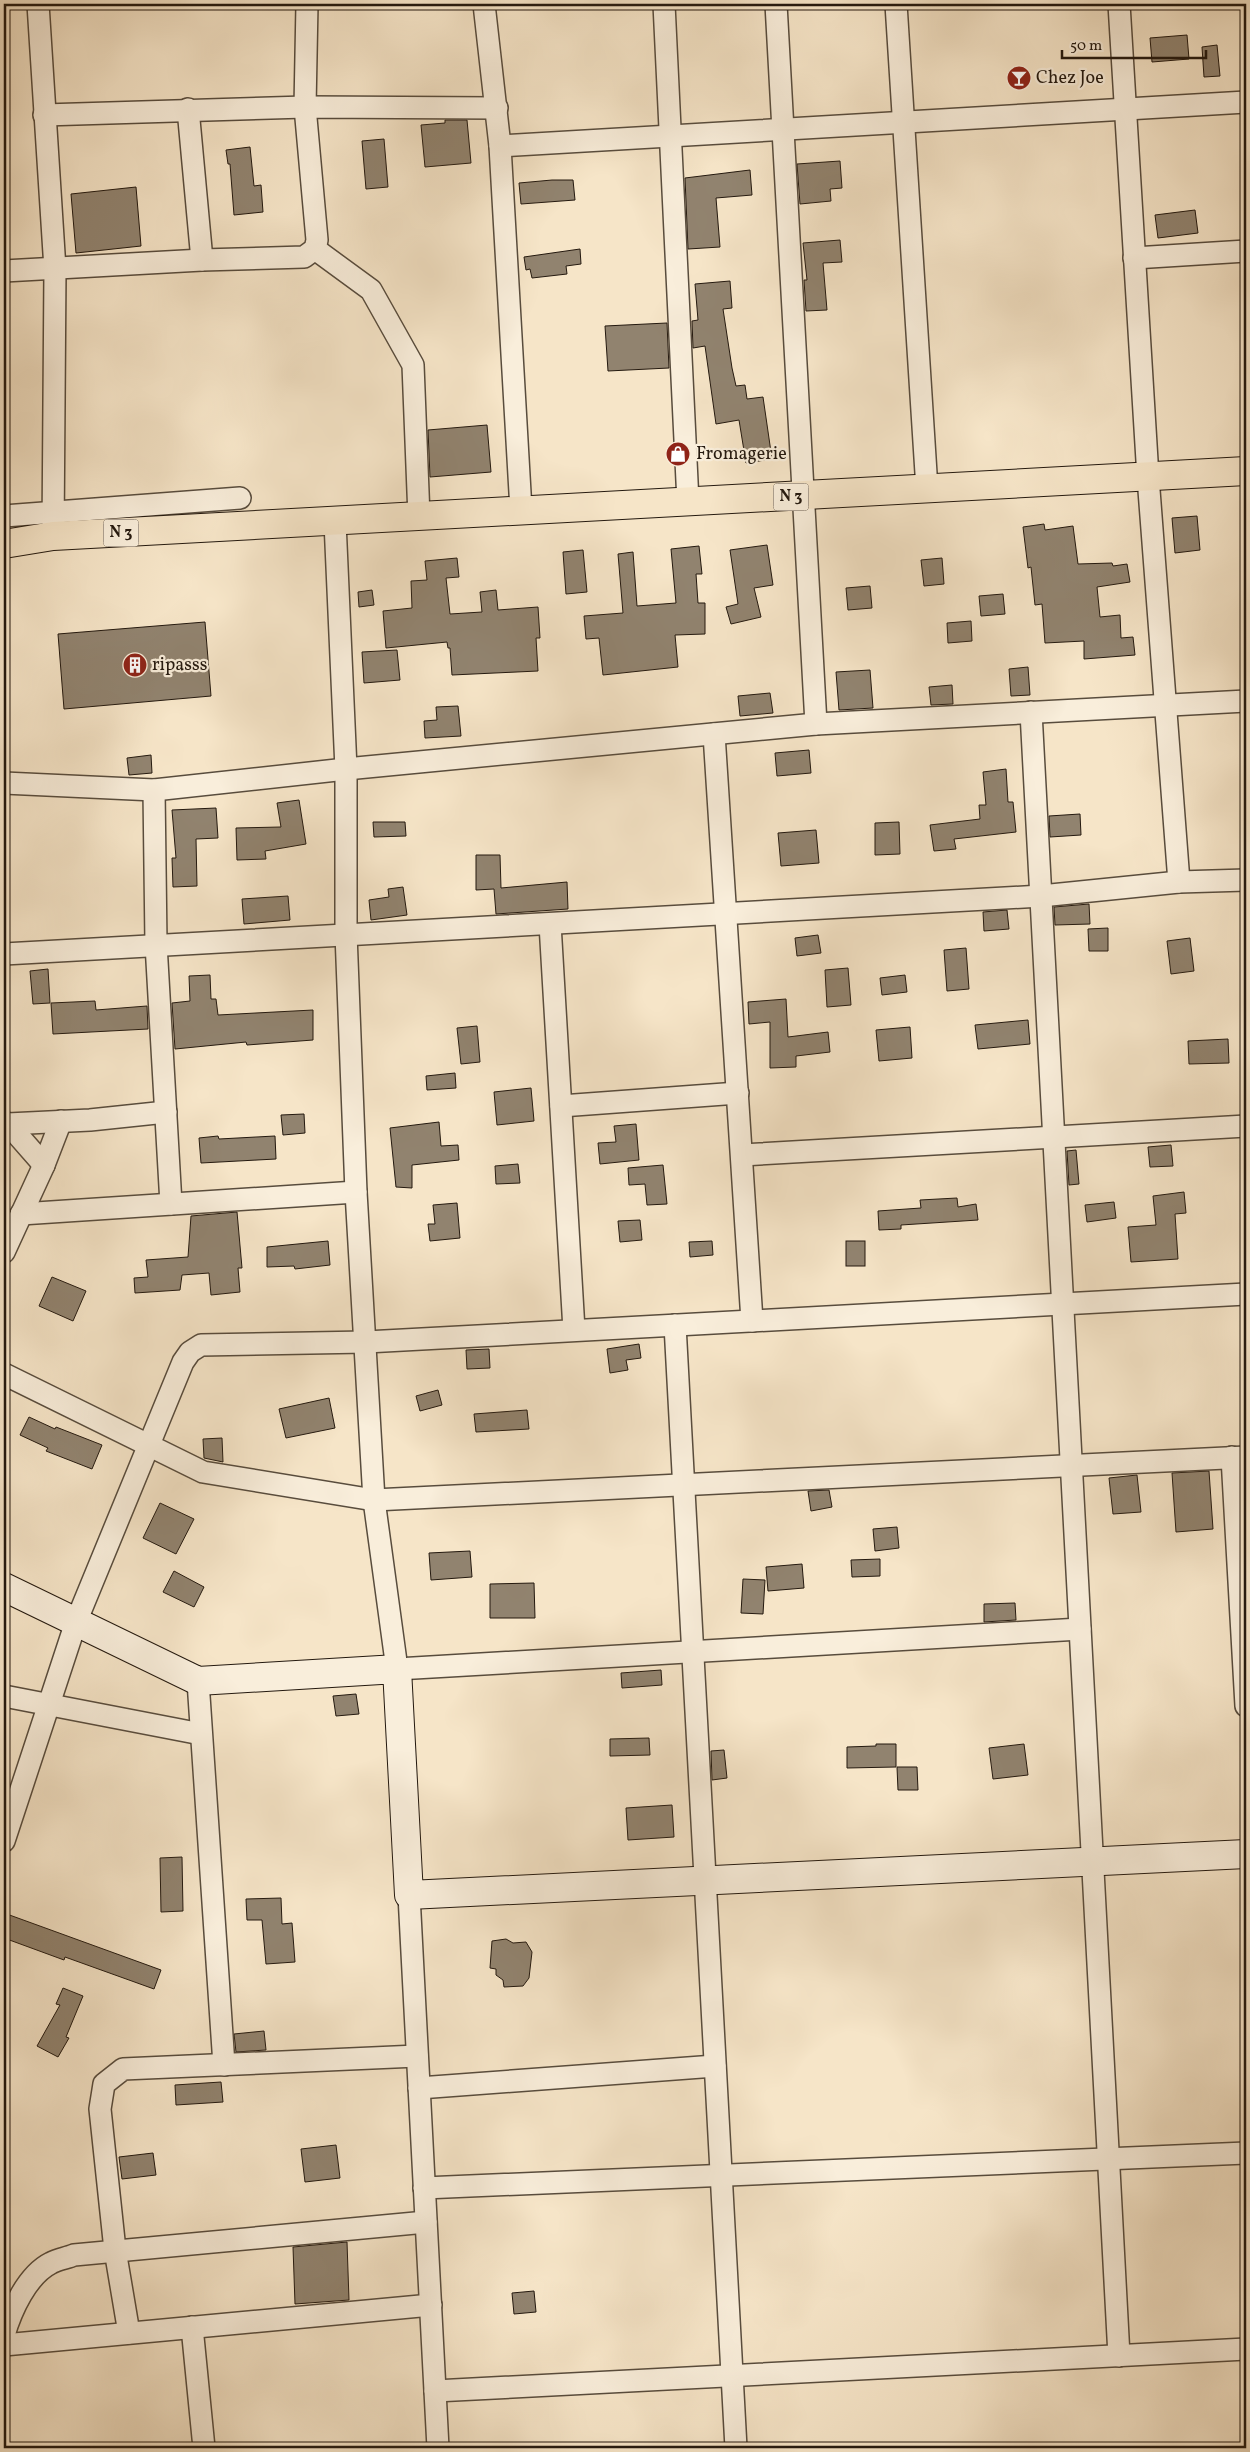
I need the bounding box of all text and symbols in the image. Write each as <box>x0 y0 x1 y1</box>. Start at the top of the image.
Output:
scale bar <box>1062 28 1206 60</box>
text: 50 m <box>1070 36 1102 57</box>
bar icon: Chez Joe <box>1006 65 1032 91</box>
place label: Chez Joe <box>1036 66 1104 91</box>
shop icon: Fromagerie <box>665 441 691 467</box>
place label: Fromagerie <box>696 442 787 467</box>
road number: N 3 <box>774 484 808 511</box>
road number: N 3 <box>104 520 138 546</box>
building icon: ripasss <box>122 652 148 678</box>
place label: ripasss <box>152 653 207 678</box>

